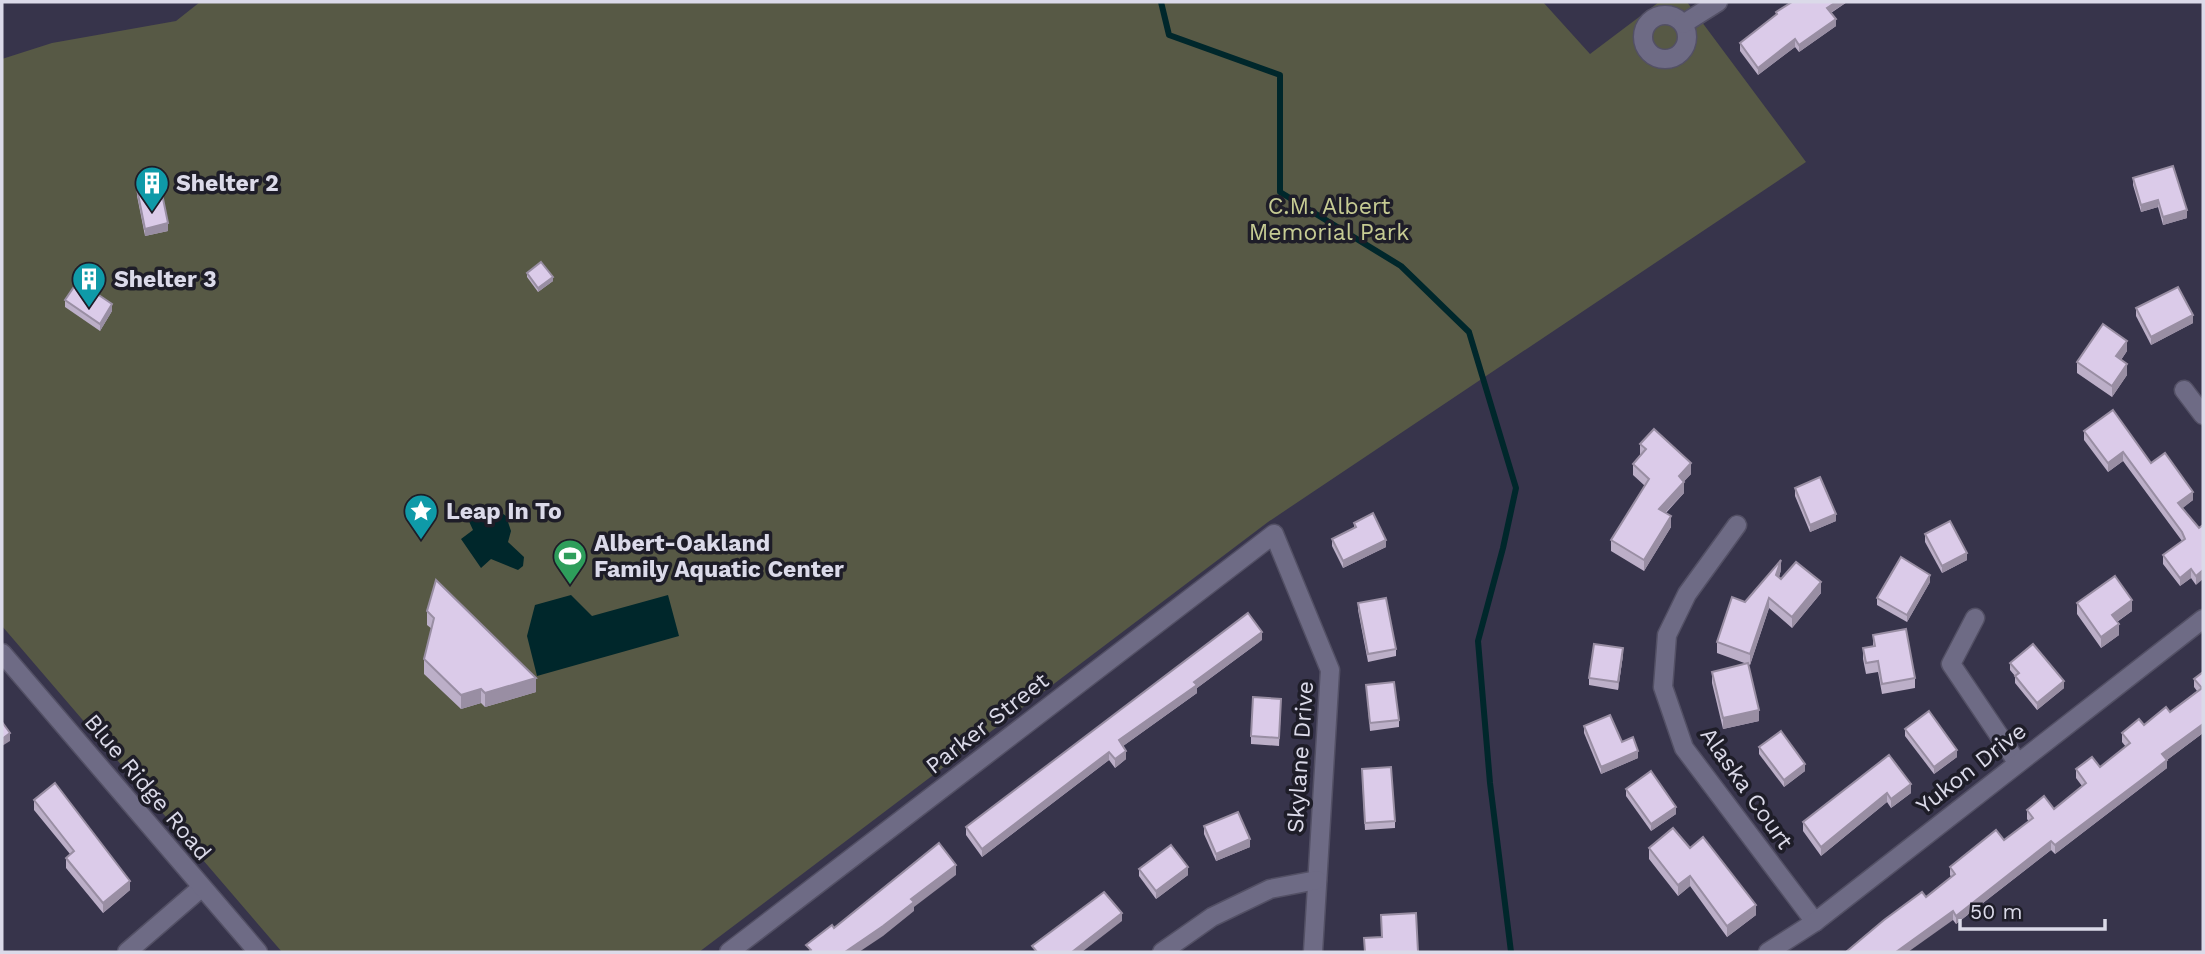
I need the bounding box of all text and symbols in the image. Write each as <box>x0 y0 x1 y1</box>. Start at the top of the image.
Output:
building icon: Shelter 2 <box>133 164 171 213</box>
place label: Shelter 2 <box>176 170 279 197</box>
park label: C.M. Albert Memorial Park <box>1249 193 1409 246</box>
building icon: Shelter 3 <box>70 260 108 309</box>
place label: Shelter 3 <box>114 266 217 293</box>
place icon: Leap In To <box>402 492 440 541</box>
place label: Leap In To <box>446 498 562 525</box>
place label: Albert-Oakland Family Aquatic Center <box>594 530 844 583</box>
sports icon: Albert-Oakland Family Aquatic Center <box>551 537 589 586</box>
street label: Parker Street <box>921 667 1054 780</box>
street label: Skylane Drive <box>1282 680 1319 834</box>
street label: Blue Ridge Road <box>79 709 217 866</box>
street label: Yukon Drive <box>1911 717 2032 820</box>
street label: Alaska Court <box>1695 722 1799 855</box>
scale bar <box>1960 888 2105 932</box>
text: 50 m <box>1970 899 2022 924</box>

